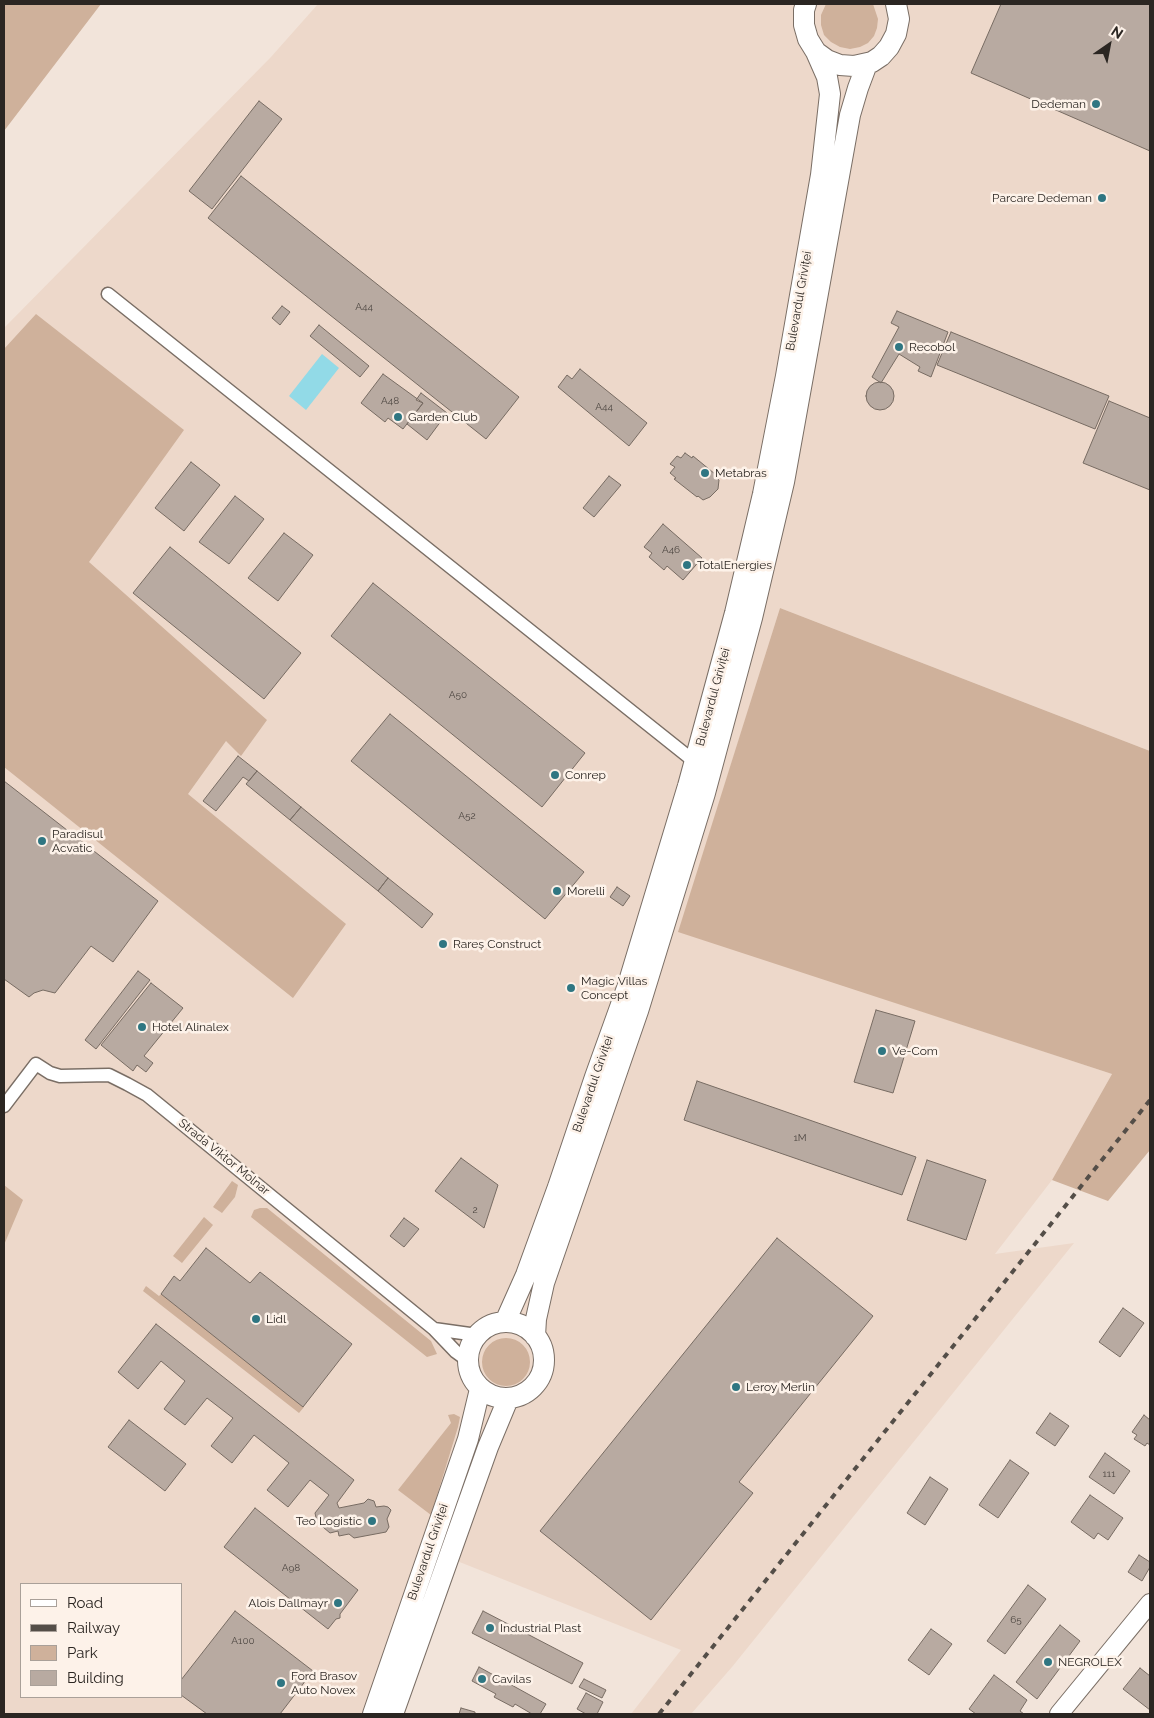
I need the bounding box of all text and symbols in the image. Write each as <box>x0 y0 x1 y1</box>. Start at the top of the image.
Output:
north arrow <box>1084 20 1134 70</box>
text: N <box>1108 23 1126 42</box>
place label: Dedeman <box>1031 97 1086 111</box>
marker: Dedeman <box>1090 98 1102 110</box>
place label: Parcare Dedeman <box>992 191 1092 205</box>
marker: Parcare Dedeman <box>1096 192 1108 204</box>
street label: Bulevardul Griviței <box>783 250 815 352</box>
house number: A44 <box>355 301 373 313</box>
place label: Recobol <box>909 340 955 354</box>
marker: Recobol <box>893 341 905 353</box>
house number: A48 <box>381 395 399 407</box>
house number: A44 <box>595 401 613 413</box>
place label: Garden Club <box>408 410 478 424</box>
marker: Garden Club <box>392 411 404 423</box>
place label: Metabras <box>715 466 767 480</box>
marker: Metabras <box>699 467 711 479</box>
house number: A46 <box>662 544 680 556</box>
place label: TotalEnergies <box>697 558 772 572</box>
marker: TotalEnergies <box>681 559 693 571</box>
street label: Bulevardul Griviței <box>693 646 733 748</box>
house number: A50 <box>449 689 467 701</box>
place label: Conrep <box>565 768 606 782</box>
marker: Conrep <box>549 769 561 781</box>
house number: A52 <box>458 810 476 822</box>
place label: Paradisul Acvatic <box>52 827 103 855</box>
marker: Paradisul Acvatic <box>36 835 48 847</box>
place label: Morelli <box>567 884 605 898</box>
marker: Morelli <box>551 885 563 897</box>
place label: Rareș Construct <box>453 937 541 951</box>
marker: Rareș Construct <box>437 938 449 950</box>
place label: Magic Villas Concept <box>581 974 647 1002</box>
marker: Magic Villas Concept <box>565 982 577 994</box>
place label: Hotel Alinalex <box>152 1020 229 1034</box>
marker: Hotel Alinalex <box>136 1021 148 1033</box>
street label: Bulevardul Griviței <box>570 1034 616 1134</box>
place label: Ve-Com <box>892 1044 938 1058</box>
marker: Ve-Com <box>876 1045 888 1057</box>
street label: Strada Viktor Molnar <box>176 1116 272 1198</box>
house number: 1M <box>793 1132 807 1144</box>
house number: 2 <box>472 1204 478 1216</box>
place label: Lidl <box>266 1312 286 1326</box>
marker: Lidl <box>250 1313 262 1325</box>
place label: Leroy Merlin <box>746 1380 815 1394</box>
marker: Leroy Merlin <box>730 1381 742 1393</box>
house number: 111 <box>1103 1468 1115 1480</box>
street label: Bulevardul Griviței <box>405 1502 451 1602</box>
place label: Teo Logistic <box>296 1514 362 1528</box>
marker: Teo Logistic <box>366 1515 378 1527</box>
house number: A98 <box>282 1562 300 1574</box>
legend <box>20 1583 182 1698</box>
text: Road <box>67 1594 103 1612</box>
place label: Alois Dallmayr <box>248 1596 328 1610</box>
marker: Alois Dallmayr <box>332 1597 344 1609</box>
house number: 65 <box>1010 1614 1022 1626</box>
text: Railway <box>67 1619 120 1637</box>
place label: Industrial Plast <box>500 1621 581 1635</box>
marker: Industrial Plast <box>484 1622 496 1634</box>
house number: A100 <box>231 1635 255 1647</box>
text: Park <box>67 1644 98 1662</box>
place label: NEGROLEX <box>1058 1655 1122 1669</box>
marker: NEGROLEX <box>1042 1656 1054 1668</box>
text: Building <box>67 1669 124 1687</box>
place label: Ford Brasov Auto Novex <box>291 1669 357 1697</box>
place label: Cavilas <box>492 1672 531 1686</box>
marker: Cavilas <box>476 1673 488 1685</box>
marker: Ford Brasov Auto Novex <box>275 1677 287 1689</box>

